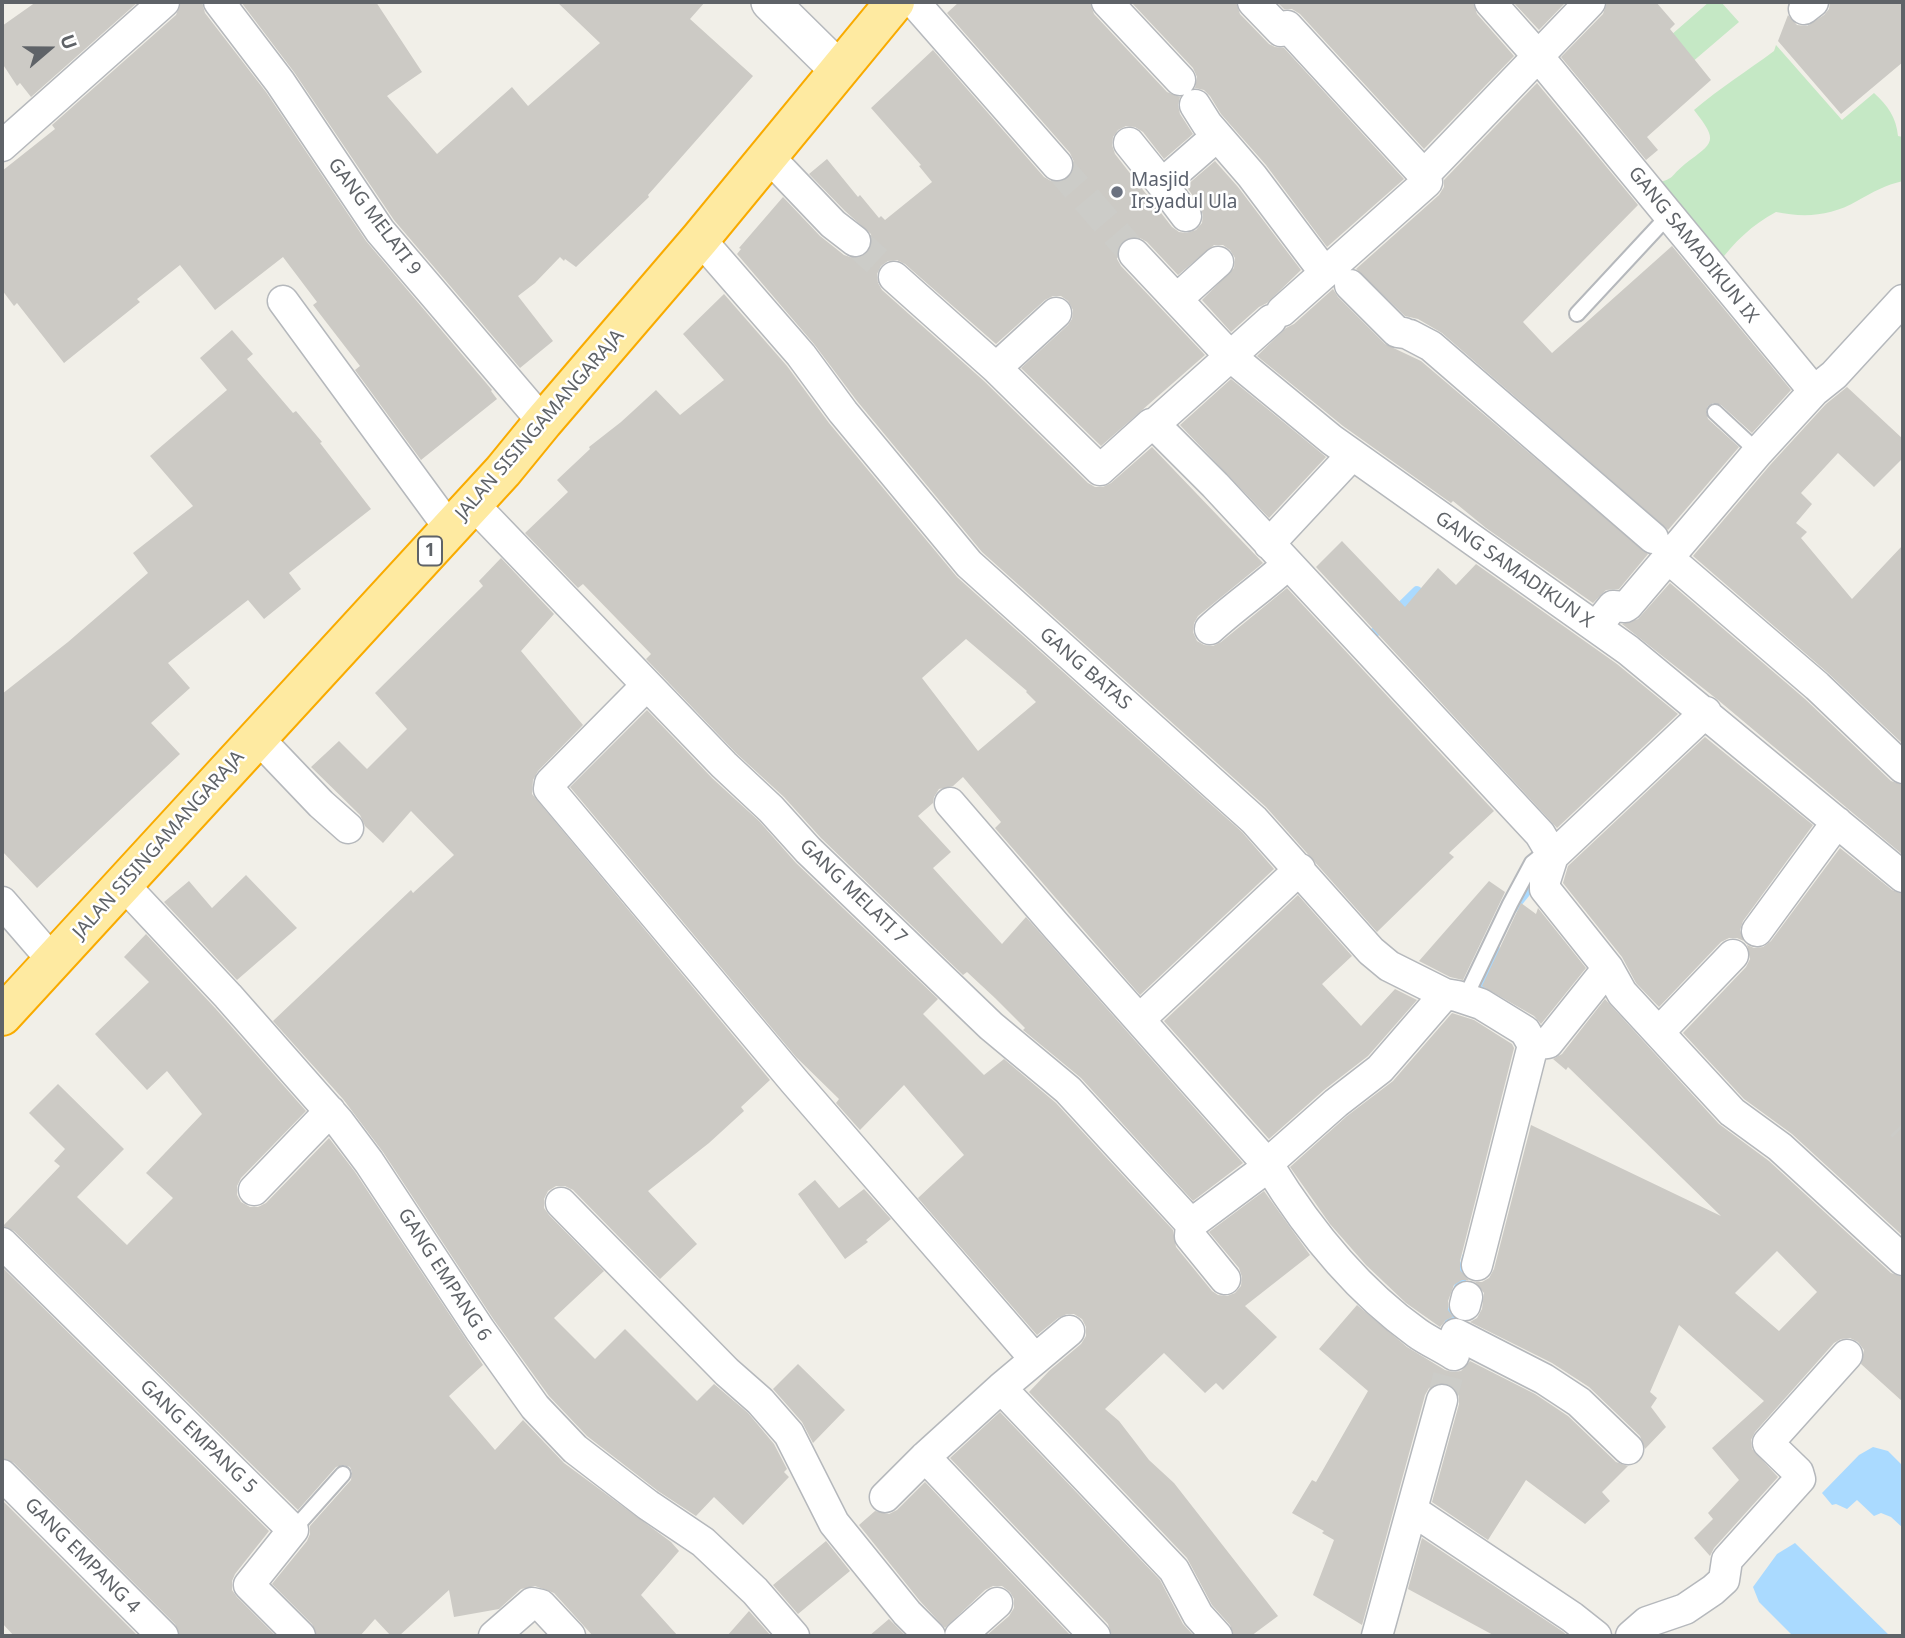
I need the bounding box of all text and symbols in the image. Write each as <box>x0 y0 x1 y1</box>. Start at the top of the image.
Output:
north arrow <box>14 14 84 84</box>
text: U <box>54 31 83 53</box>
street label: GANG MELATI 9 <box>323 154 425 280</box>
street label: GANG SAMADIKUN IX <box>1623 162 1763 328</box>
place label: Masjid Irsyadul Ula <box>1131 170 1237 214</box>
marker: Masjid Irsyadul Ula <box>1109 184 1125 200</box>
street label: JALAN SISINGAMANGARAJA <box>451 325 629 525</box>
street label: GANG SAMADIKUN X <box>1431 507 1597 633</box>
road number: 1 <box>418 536 442 566</box>
street label: GANG BATAS <box>1034 623 1136 715</box>
street label: JALAN SISINGAMANGARAJA <box>69 746 249 944</box>
street label: GANG MELATI 7 <box>795 835 911 949</box>
street label: GANG EMPANG 6 <box>393 1204 495 1346</box>
street label: GANG EMPANG 5 <box>135 1375 261 1499</box>
street label: GANG EMPANG 4 <box>20 1494 144 1618</box>

